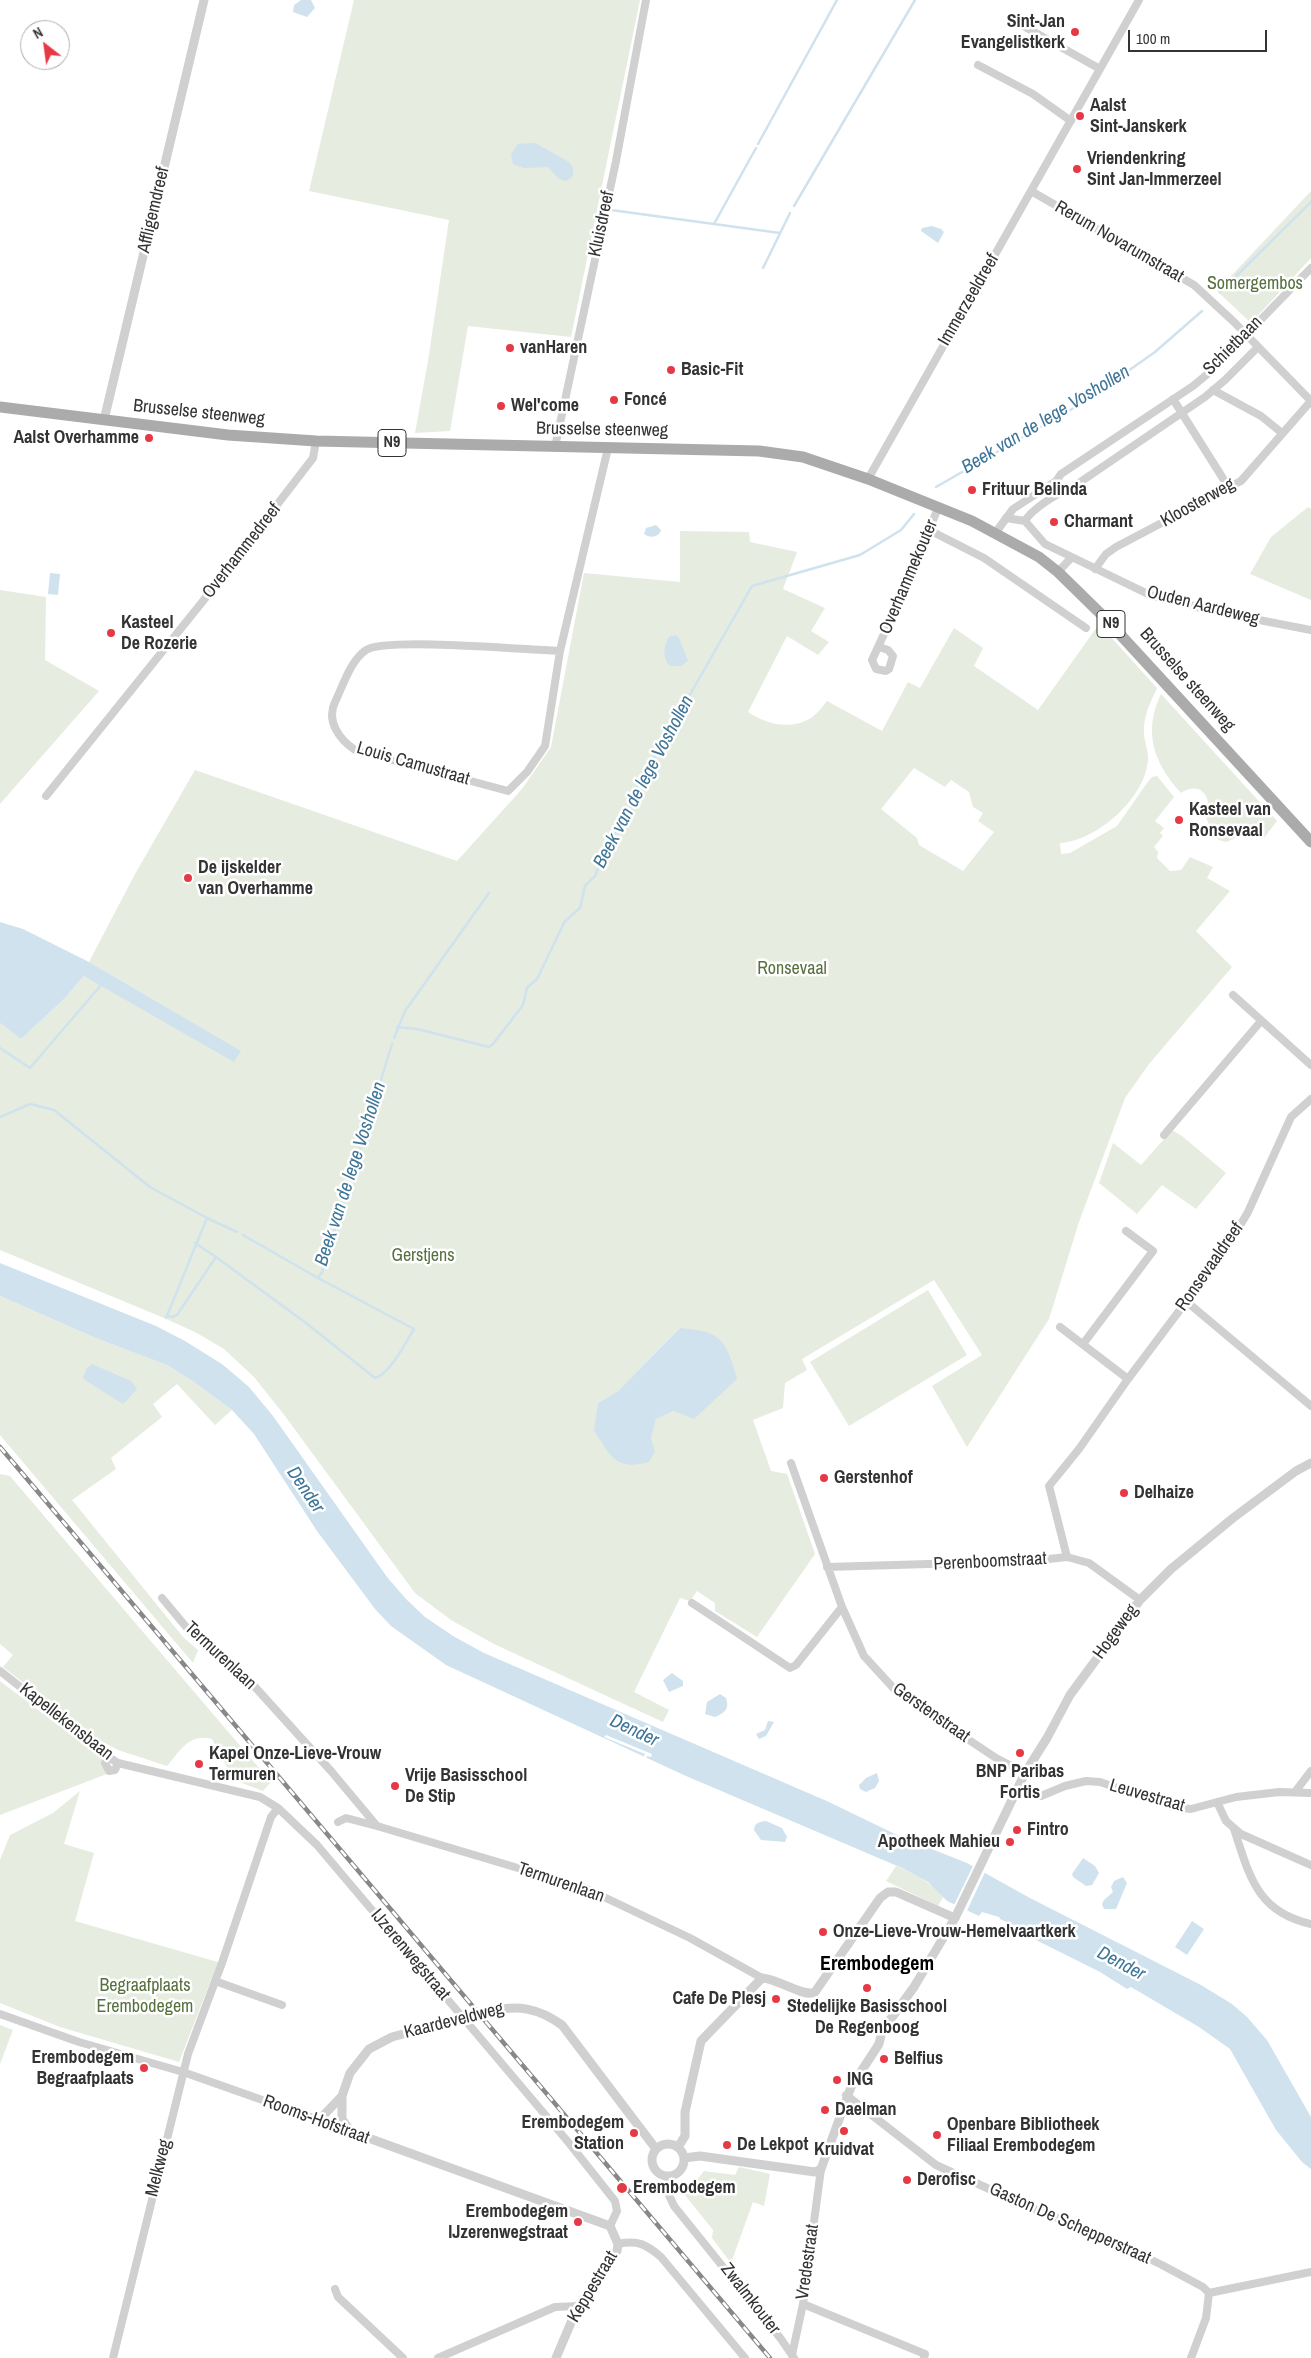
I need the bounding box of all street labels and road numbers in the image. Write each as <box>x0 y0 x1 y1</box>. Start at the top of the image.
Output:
street label: Affligemdreef <box>134 165 174 255</box>
street label: Kluisdreef <box>585 189 619 259</box>
street label: Rerum Novarumstraat <box>1051 196 1187 288</box>
street label: Immerzeeldreef <box>934 250 1004 350</box>
street label: Schietbaan <box>1199 312 1267 380</box>
street label: Brusselse steenweg <box>132 395 266 431</box>
street label: Brusselse steenweg <box>536 418 668 442</box>
road number: N9 <box>378 429 406 456</box>
street label: Kloosterweg <box>1157 474 1239 532</box>
street label: Overhammedreef <box>198 499 286 603</box>
street label: Overhammekouter <box>875 517 943 637</box>
street label: Ouden Aardeweg <box>1145 582 1261 630</box>
road number: N9 <box>1097 610 1125 638</box>
street label: Brusselse steenweg <box>1135 624 1239 736</box>
street label: Louis Camustraat <box>354 738 472 790</box>
street label: Ronsevaaldreef <box>1172 1218 1248 1316</box>
street label: Perenboomstraat <box>933 1548 1047 1576</box>
street label: Hogeweg <box>1089 1600 1143 1664</box>
street label: Termurenlaan <box>180 1617 260 1695</box>
street label: Kapellekensbaan <box>15 1679 117 1765</box>
street label: Gerstenstraat <box>888 1679 974 1747</box>
street label: Leuvestraat <box>1107 1775 1187 1817</box>
street label: Termurenlaan <box>515 1858 607 1908</box>
street label: IJzerenwegstraat <box>366 1905 454 2005</box>
street label: Kaardeveldweg <box>402 1998 506 2044</box>
street label: Rooms-Hofstraat <box>260 2091 372 2149</box>
street label: Melkweg <box>141 2137 177 2199</box>
street label: Gaston De Schepperstraat <box>986 2179 1154 2269</box>
street label: Vredestraat <box>792 2223 824 2301</box>
street label: Keppestraat <box>563 2247 623 2327</box>
street label: Zwalmkouter <box>715 2259 785 2339</box>

